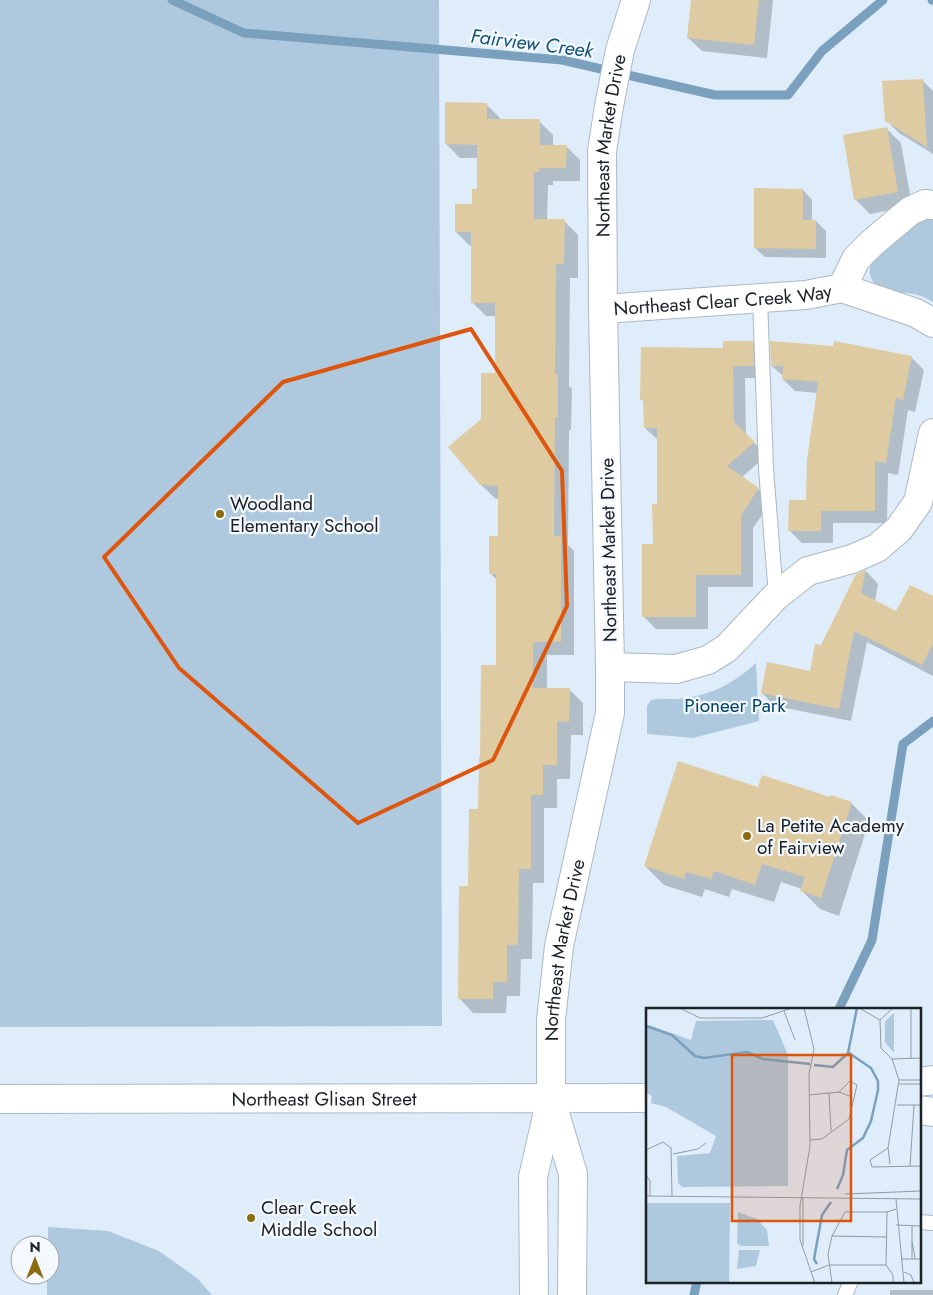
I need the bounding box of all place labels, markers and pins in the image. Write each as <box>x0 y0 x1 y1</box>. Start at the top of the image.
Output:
place label: Woodland Elementary School <box>230 490 379 539</box>
marker: Woodland Elementary School <box>214 508 226 520</box>
place label: La Petite Academy of Fairview <box>757 812 905 861</box>
marker: La Petite Academy of Fairview <box>741 830 753 842</box>
place label: Clear Creek Middle School <box>261 1194 377 1243</box>
marker: Clear Creek Middle School <box>245 1212 257 1224</box>

